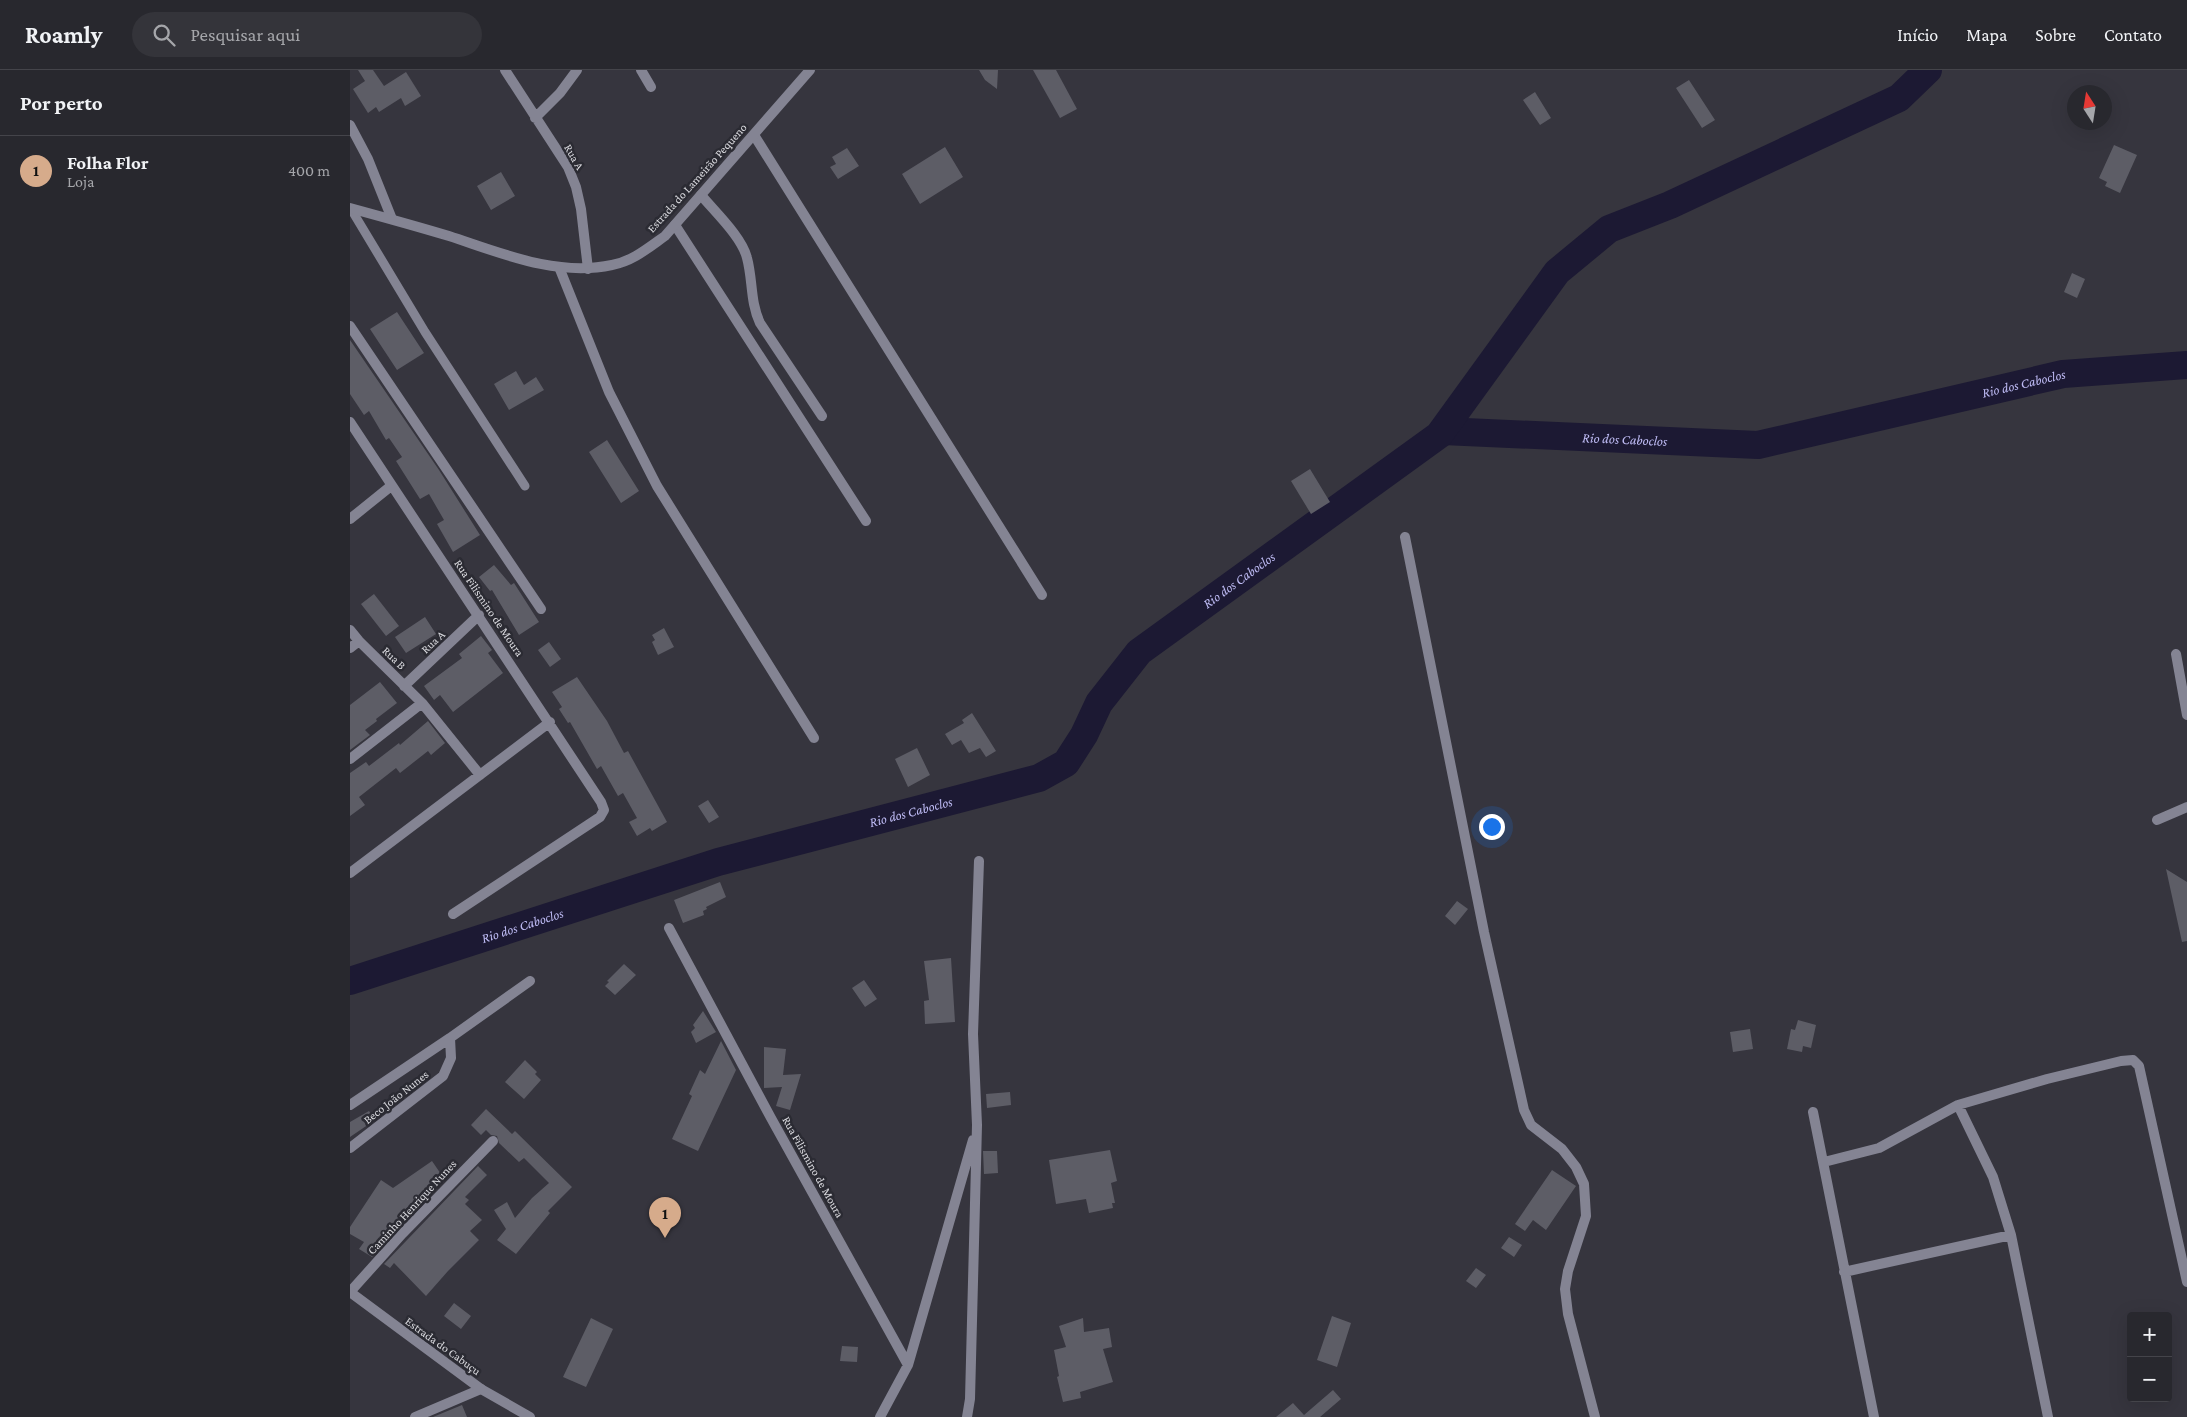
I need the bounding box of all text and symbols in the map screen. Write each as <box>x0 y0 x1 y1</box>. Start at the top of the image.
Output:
search box <box>132 12 482 57</box>
text: Roamly <box>25 21 102 48</box>
icon: search <box>150 21 178 49</box>
text: Pesquisar aqui <box>190 24 300 45</box>
text: Início <box>1897 25 1938 45</box>
text: Mapa <box>1966 25 2007 45</box>
text: Sobre <box>2035 25 2076 45</box>
text: Contato <box>2104 25 2162 45</box>
north arrow <box>2067 85 2112 130</box>
text: Por perto <box>20 91 103 115</box>
street label: Estrada do Lameirão Pequeno <box>644 121 750 235</box>
street label: Rua A <box>561 142 587 173</box>
text: Folha Flor <box>67 152 149 173</box>
text: 1 <box>33 162 39 179</box>
text: 400 m <box>288 162 330 179</box>
text: Loja <box>67 173 94 190</box>
water label: Rio dos Caboclos <box>1980 366 2068 401</box>
water label: Rio dos Caboclos <box>1582 429 1668 449</box>
water label: Rio dos Caboclos <box>1200 548 1278 611</box>
street label: Rua Filismino de Moura <box>451 557 527 659</box>
street label: Rua A <box>418 627 448 656</box>
street label: Rua B <box>379 644 409 673</box>
water label: Rio dos Caboclos <box>868 793 955 830</box>
your location <box>1479 814 1505 840</box>
water label: Rio dos Caboclos <box>479 904 566 946</box>
street label: Beco João Nunes <box>361 1067 432 1127</box>
street label: Rua Filismino de Moura <box>779 1114 847 1221</box>
street label: Caminho Henrique Nunes <box>365 1157 460 1257</box>
pin: 1 <box>649 1197 681 1238</box>
map controls <box>2127 1312 2172 1402</box>
button: + <box>2127 1312 2172 1357</box>
street label: Estrada do Cabuçu <box>403 1314 484 1378</box>
button: − <box>2127 1357 2172 1402</box>

